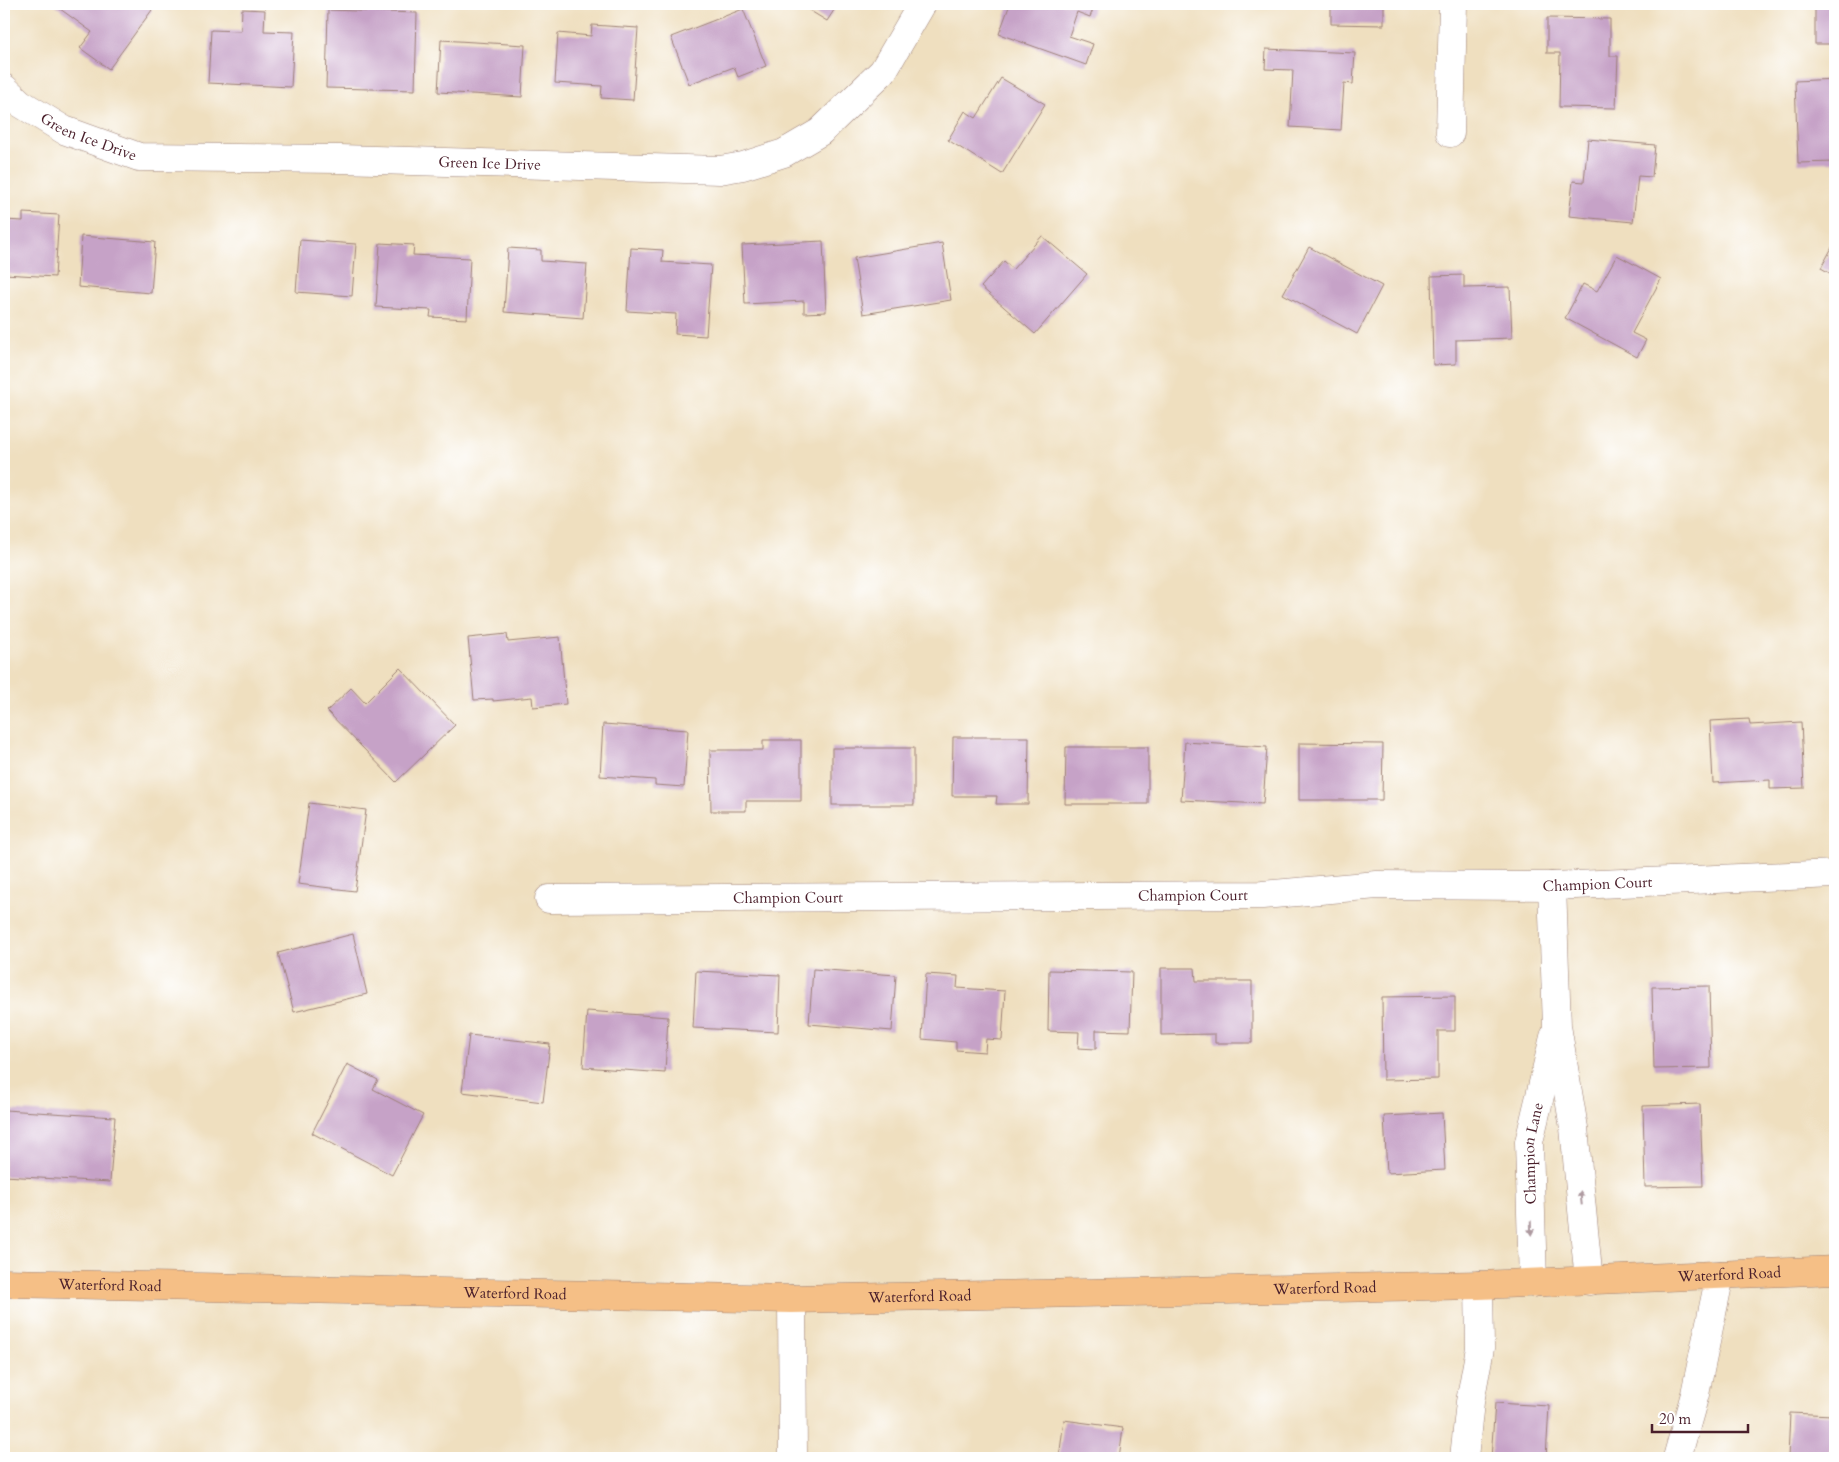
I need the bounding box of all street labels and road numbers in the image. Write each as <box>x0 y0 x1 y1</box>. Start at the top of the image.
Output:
street label: Green Ice Drive <box>37 108 140 165</box>
street label: Green Ice Drive <box>438 152 541 175</box>
street label: Champion Court <box>1543 872 1653 896</box>
street label: Champion Court <box>1138 885 1248 906</box>
street label: Champion Court <box>733 887 843 908</box>
street label: Champion Lane <box>1519 1100 1548 1205</box>
street label: Waterford Road <box>1676 1262 1782 1287</box>
street label: Waterford Road <box>57 1274 162 1296</box>
street label: Waterford Road <box>1272 1277 1377 1299</box>
street label: Waterford Road <box>462 1282 567 1304</box>
street label: Waterford Road <box>867 1285 972 1307</box>

